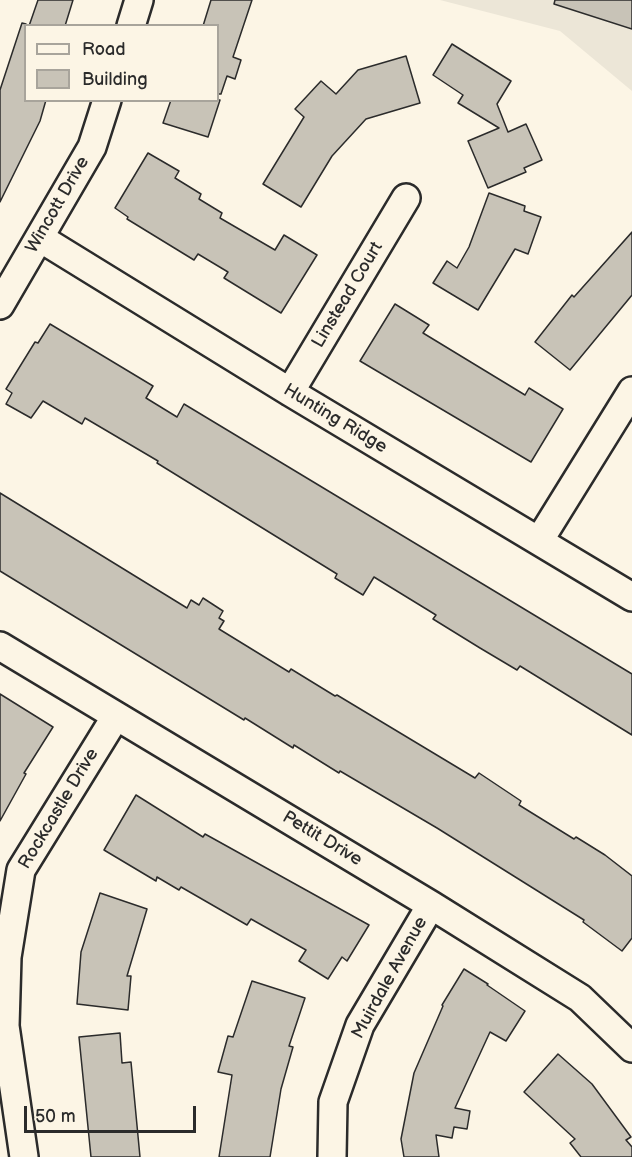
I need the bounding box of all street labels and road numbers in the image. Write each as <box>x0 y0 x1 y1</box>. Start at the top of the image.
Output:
street label: Wincott Drive <box>22 153 94 257</box>
street label: Linstead Court <box>308 238 388 352</box>
street label: Hunting Ridge <box>279 380 391 458</box>
street label: Rockcastle Drive <box>14 745 104 873</box>
street label: Pettit Drive <box>278 807 366 871</box>
street label: Muirdale Avenue <box>348 913 432 1043</box>

